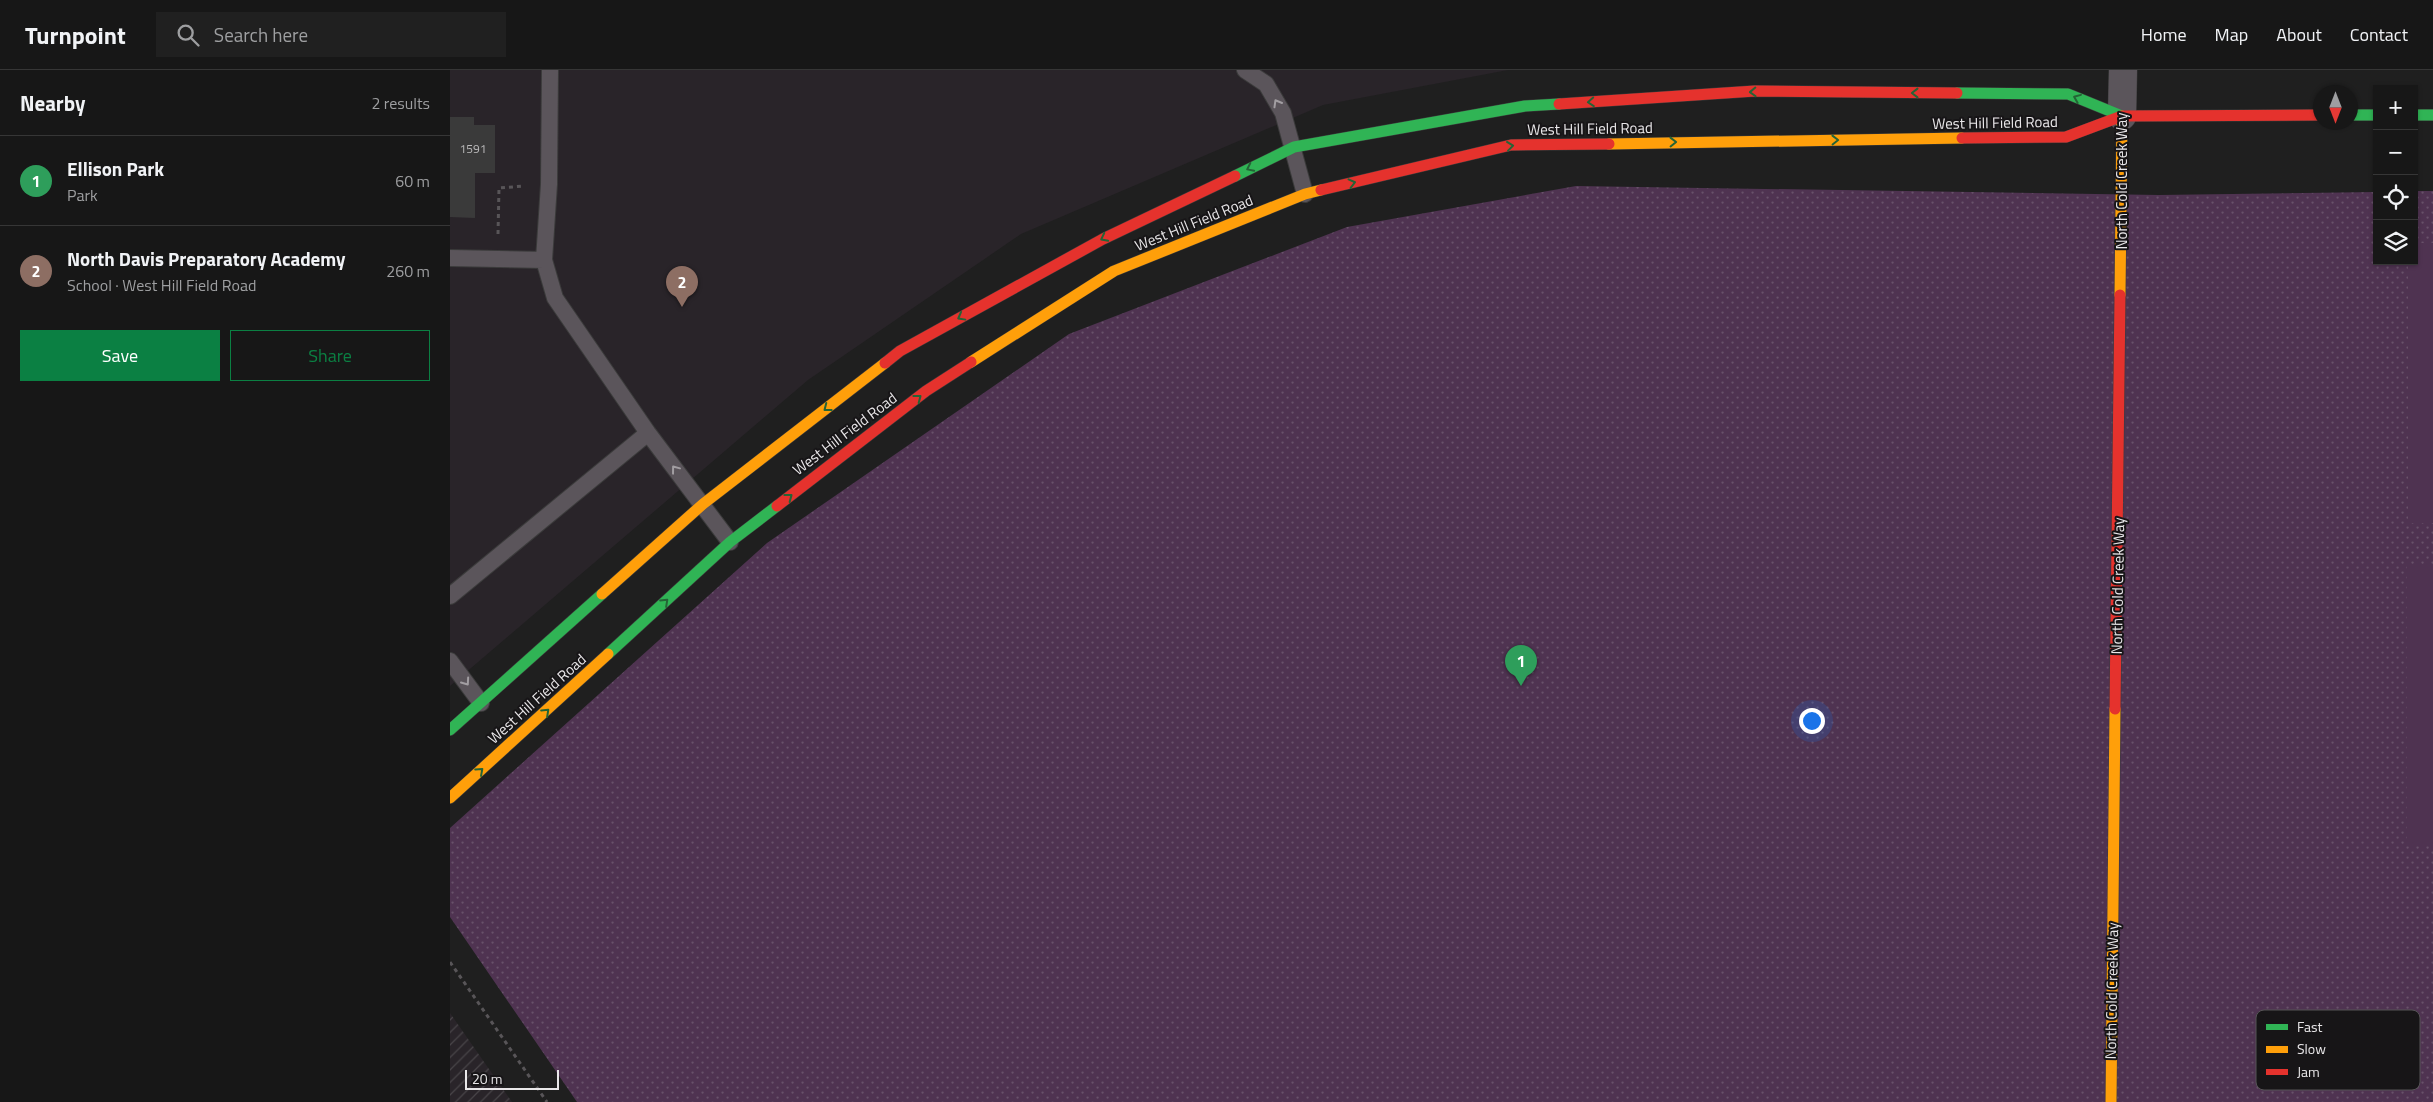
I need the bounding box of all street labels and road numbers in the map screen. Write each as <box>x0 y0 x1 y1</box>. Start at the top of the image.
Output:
street label: West Hill Field Road <box>1932 110 2058 135</box>
street label: North Cold Creek Way <box>2110 113 2133 249</box>
street label: West Hill Field Road <box>1527 116 1653 141</box>
street label: West Hill Field Road <box>1131 188 1256 257</box>
street label: West Hill Field Road <box>788 387 902 481</box>
street label: North Cold Creek Way <box>2105 517 2130 655</box>
street label: West Hill Field Road <box>482 648 591 749</box>
street label: North Cold Creek Way <box>2099 922 2124 1060</box>

